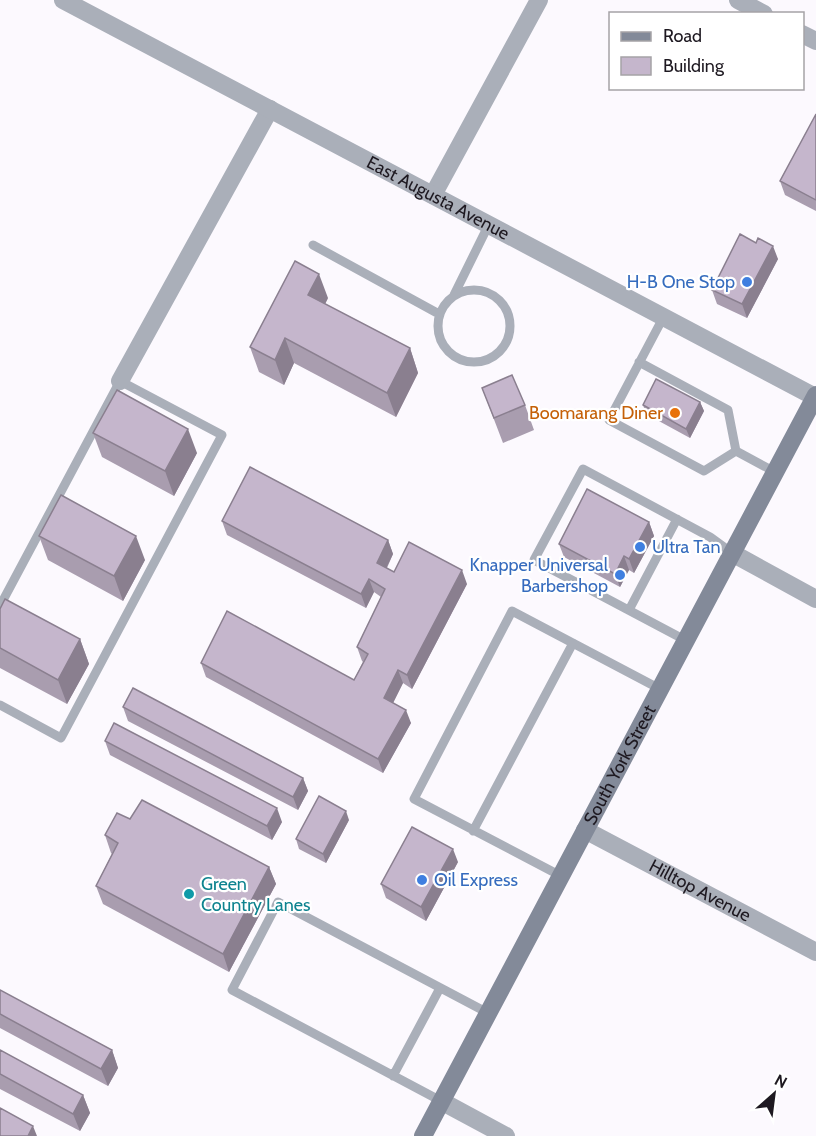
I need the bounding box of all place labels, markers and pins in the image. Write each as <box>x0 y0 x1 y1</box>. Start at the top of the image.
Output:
place label: H-B One Stop <box>627 271 735 293</box>
marker: H-B One Stop <box>740 275 754 289</box>
place label: Boomarang Diner <box>529 402 663 424</box>
marker: Boomarang Diner <box>668 406 682 420</box>
place label: Ultra Tan <box>652 536 721 558</box>
marker: Ultra Tan <box>633 540 647 554</box>
place label: Knapper Universal Barbershop <box>470 554 609 597</box>
marker: Knapper Universal Barbershop <box>613 568 627 582</box>
place label: Oil Express <box>434 869 518 891</box>
place label: Green Country Lanes <box>201 873 310 916</box>
marker: Oil Express <box>415 873 429 887</box>
marker: Green Country Lanes <box>182 887 196 901</box>

